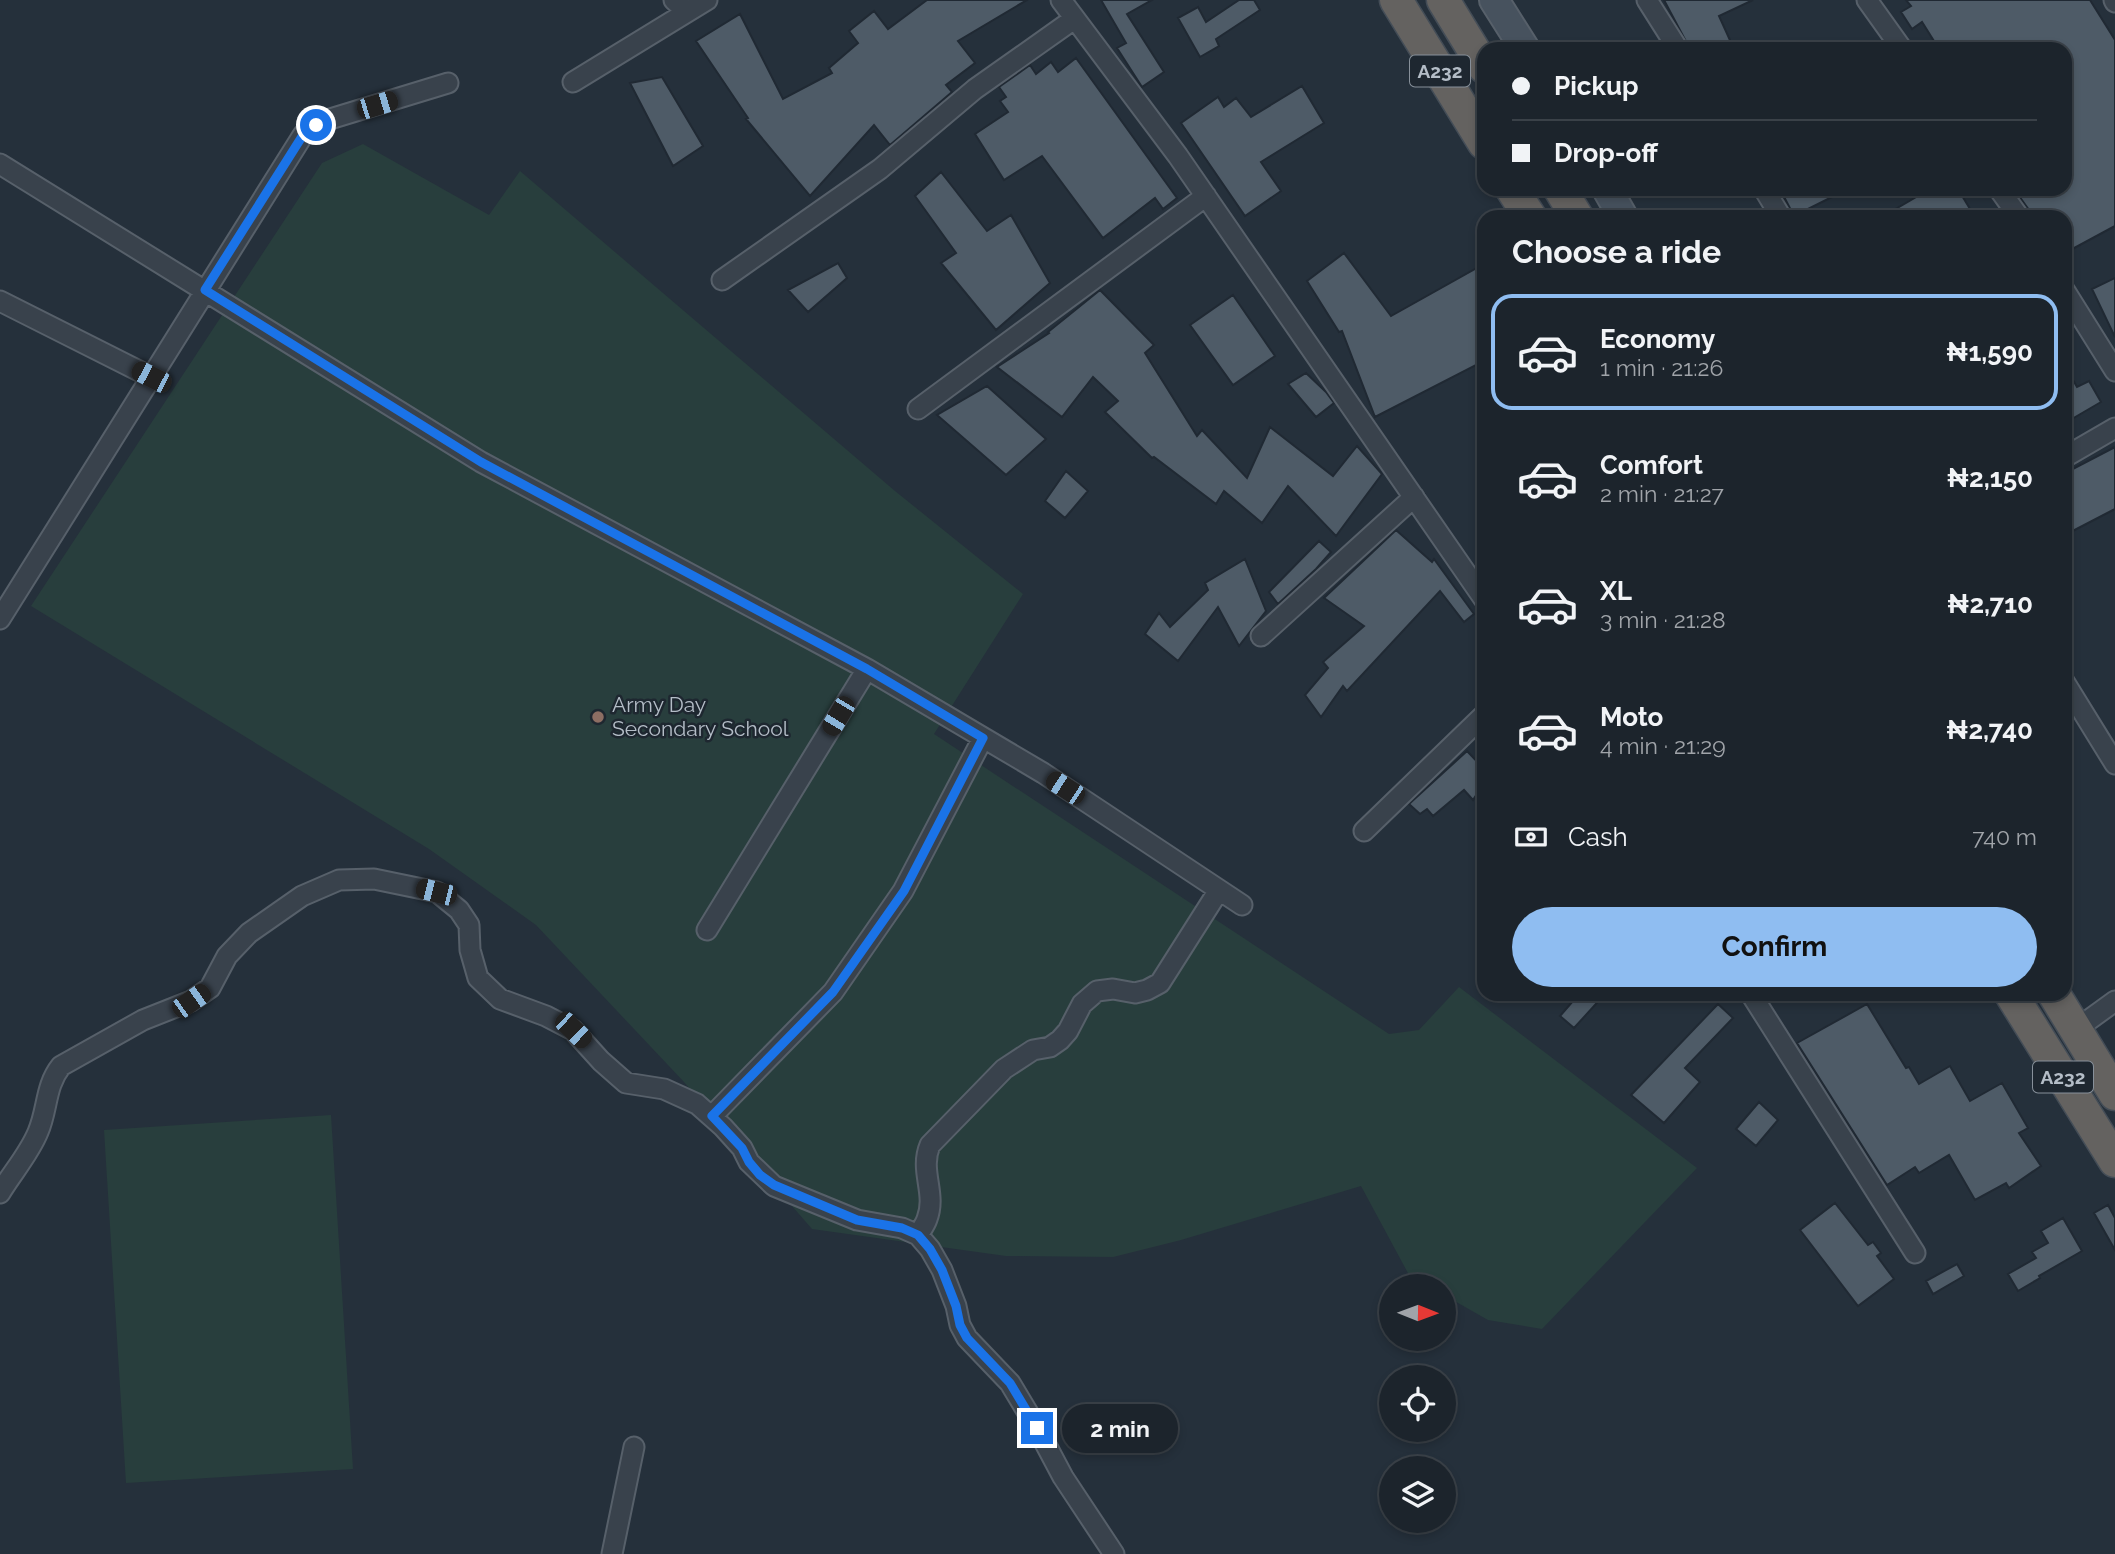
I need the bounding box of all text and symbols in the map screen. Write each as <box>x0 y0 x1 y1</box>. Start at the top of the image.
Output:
road number: A232 <box>1410 55 1470 86</box>
text: Pickup <box>1554 71 1639 101</box>
car <box>354 89 401 121</box>
route start <box>300 109 332 141</box>
text: Drop-off <box>1554 138 1658 168</box>
text: Choose a ride <box>1512 233 1721 270</box>
icon: car <box>1516 321 1579 384</box>
text: Economy <box>1600 324 1715 354</box>
text: ₦1,590 <box>1946 337 2033 367</box>
text: 1 min · 21:26 <box>1600 354 1723 381</box>
car <box>128 358 175 396</box>
icon: car <box>1516 447 1579 510</box>
text: Comfort <box>1600 450 1703 480</box>
text: ₦2,150 <box>1947 463 2033 493</box>
text: 2 min · 21:27 <box>1600 480 1724 507</box>
icon: car <box>1516 573 1579 636</box>
text: XL <box>1600 576 1632 606</box>
text: ₦2,710 <box>1947 589 2033 619</box>
text: 3 min · 21:28 <box>1600 606 1726 633</box>
place label: Army Day Secondary School <box>612 692 789 741</box>
car <box>819 693 858 739</box>
icon: car <box>1516 699 1579 762</box>
text: Moto <box>1600 702 1663 732</box>
marker: Army Day Secondary School <box>590 709 606 725</box>
text: ₦2,740 <box>1946 715 2033 745</box>
text: 4 min · 21:29 <box>1600 732 1726 759</box>
car <box>1042 768 1089 808</box>
icon: cash <box>1512 818 1550 856</box>
text: Cash <box>1568 822 1628 852</box>
text: 740 m <box>1972 823 2037 850</box>
car <box>414 877 459 907</box>
button: Confirm <box>1512 907 2037 987</box>
car <box>168 980 215 1022</box>
car <box>551 1008 596 1052</box>
road number: A232 <box>2033 1062 2093 1092</box>
north arrow <box>1379 1274 1456 1351</box>
map controls <box>1379 1274 1456 1533</box>
button: locate <box>1379 1365 1456 1442</box>
callout: 2 min <box>1062 1404 1177 1452</box>
route end <box>1021 1412 1053 1444</box>
text: 2 min <box>1090 1415 1150 1442</box>
button: layers <box>1379 1456 1456 1533</box>

